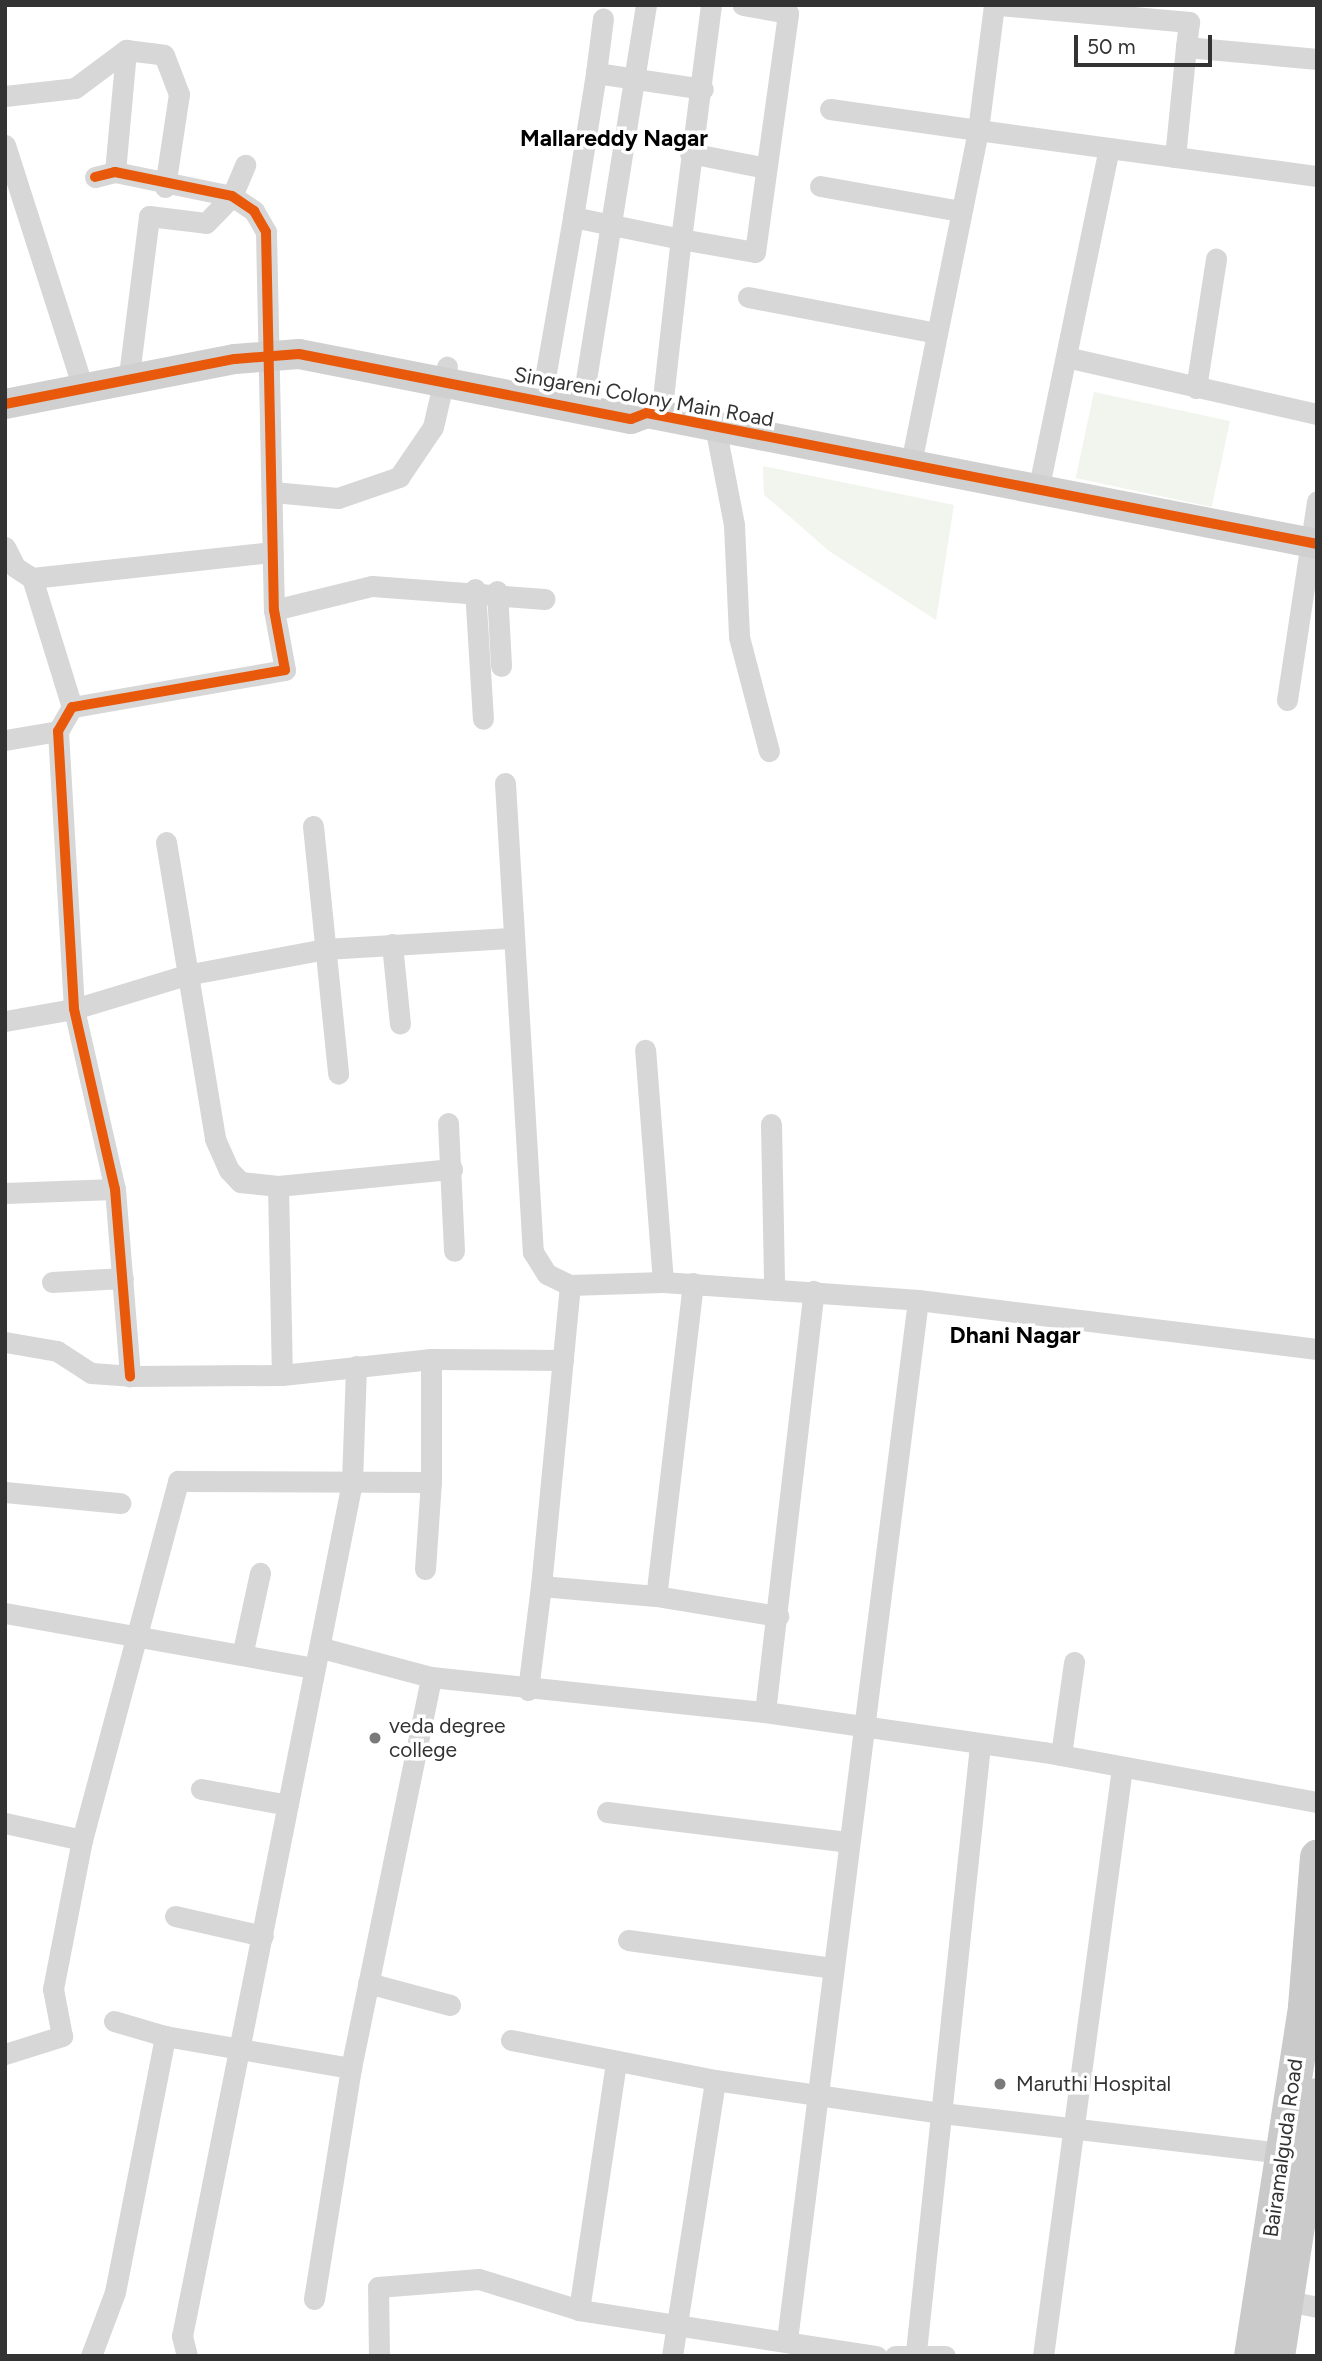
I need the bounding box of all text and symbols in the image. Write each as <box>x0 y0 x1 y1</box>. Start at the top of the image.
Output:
scale bar <box>1077 21 1215 65</box>
text: 50 m <box>1087 34 1136 59</box>
district label: Mallareddy Nagar <box>520 124 708 152</box>
street label: Singareni Colony Main Road <box>512 362 776 432</box>
district label: Dhani Nagar <box>950 1321 1080 1349</box>
place label: veda degree college <box>389 1713 505 1763</box>
marker: veda degree college <box>367 1730 383 1746</box>
street label: Bairamalguda Road <box>1258 2057 1308 2239</box>
place label: Maruthi Hospital <box>1016 2071 1171 2097</box>
marker: Maruthi Hospital <box>990 2074 1010 2094</box>

